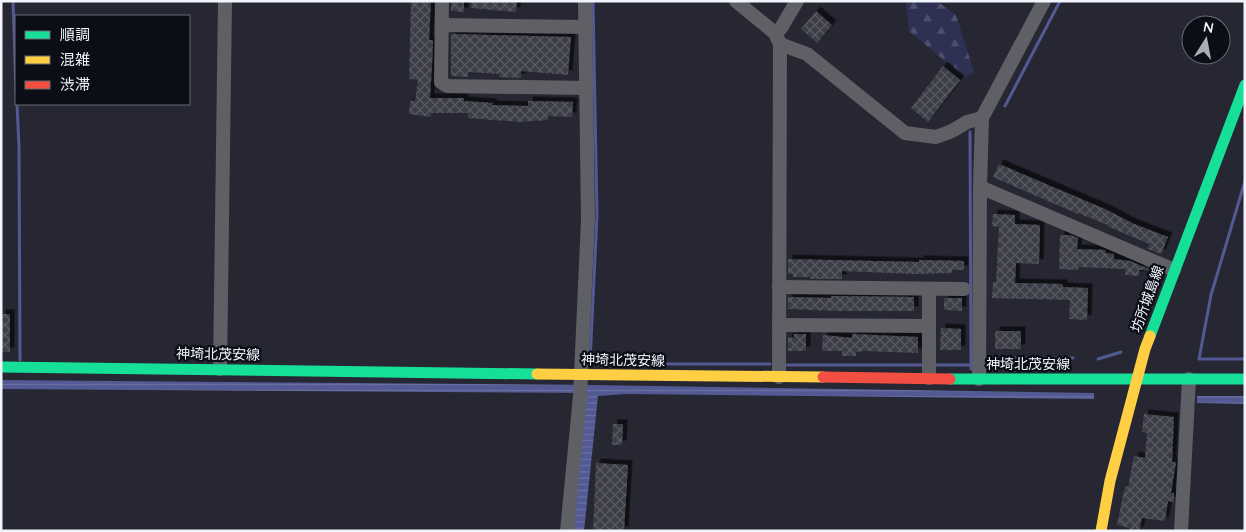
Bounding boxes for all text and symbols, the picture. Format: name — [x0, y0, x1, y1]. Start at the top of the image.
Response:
legend — [15, 15, 190, 105]
north arrow — [1181, 15, 1231, 65]
text: N — [1202, 17, 1215, 37]
text: 順調 — [60, 25, 90, 44]
text: 混雑 — [60, 50, 90, 69]
text: 渋滞 — [60, 75, 90, 94]
street label: 坊所城島線 — [1127, 263, 1167, 335]
street label: 神埼北茂安線 — [176, 344, 260, 364]
street label: 神埼北茂安線 — [581, 350, 665, 370]
street label: 神埼北茂安線 — [986, 355, 1070, 373]

